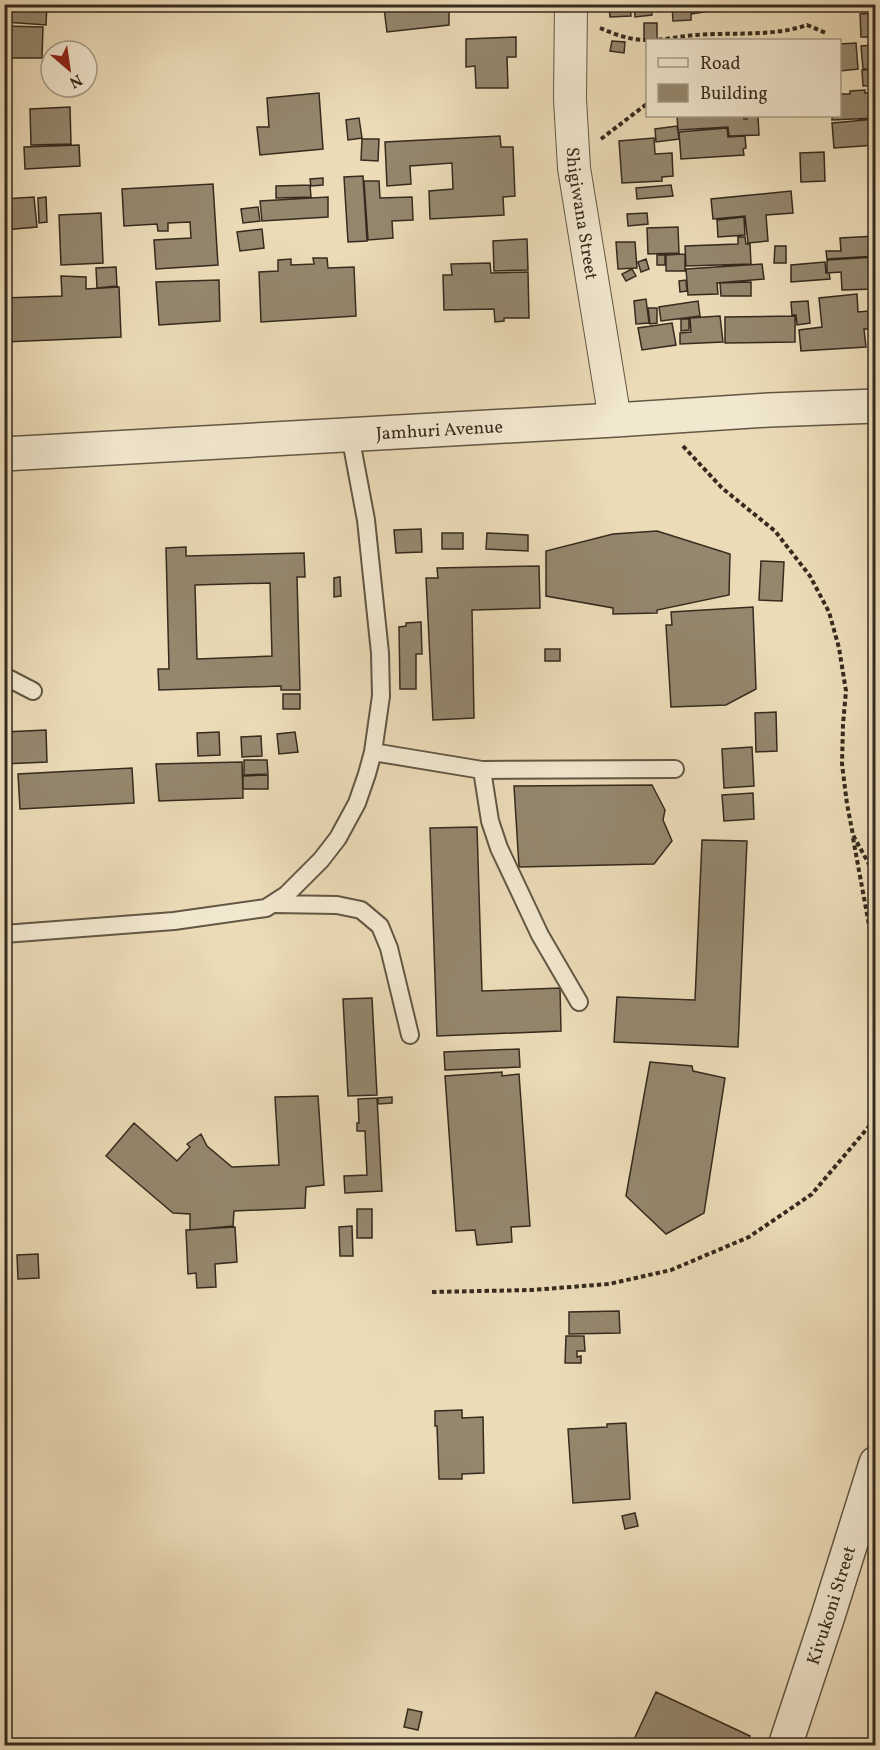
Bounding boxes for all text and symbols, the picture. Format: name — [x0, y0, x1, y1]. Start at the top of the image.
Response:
north arrow — [39, 39, 99, 99]
legend — [646, 39, 841, 117]
text: Road — [700, 52, 741, 77]
text: N — [65, 68, 86, 93]
text: Building — [700, 82, 768, 107]
street label: Shigiwana Street — [559, 146, 603, 282]
street label: Jamhuri Avenue — [375, 415, 504, 447]
street label: Kivukoni Street — [802, 1543, 863, 1668]

